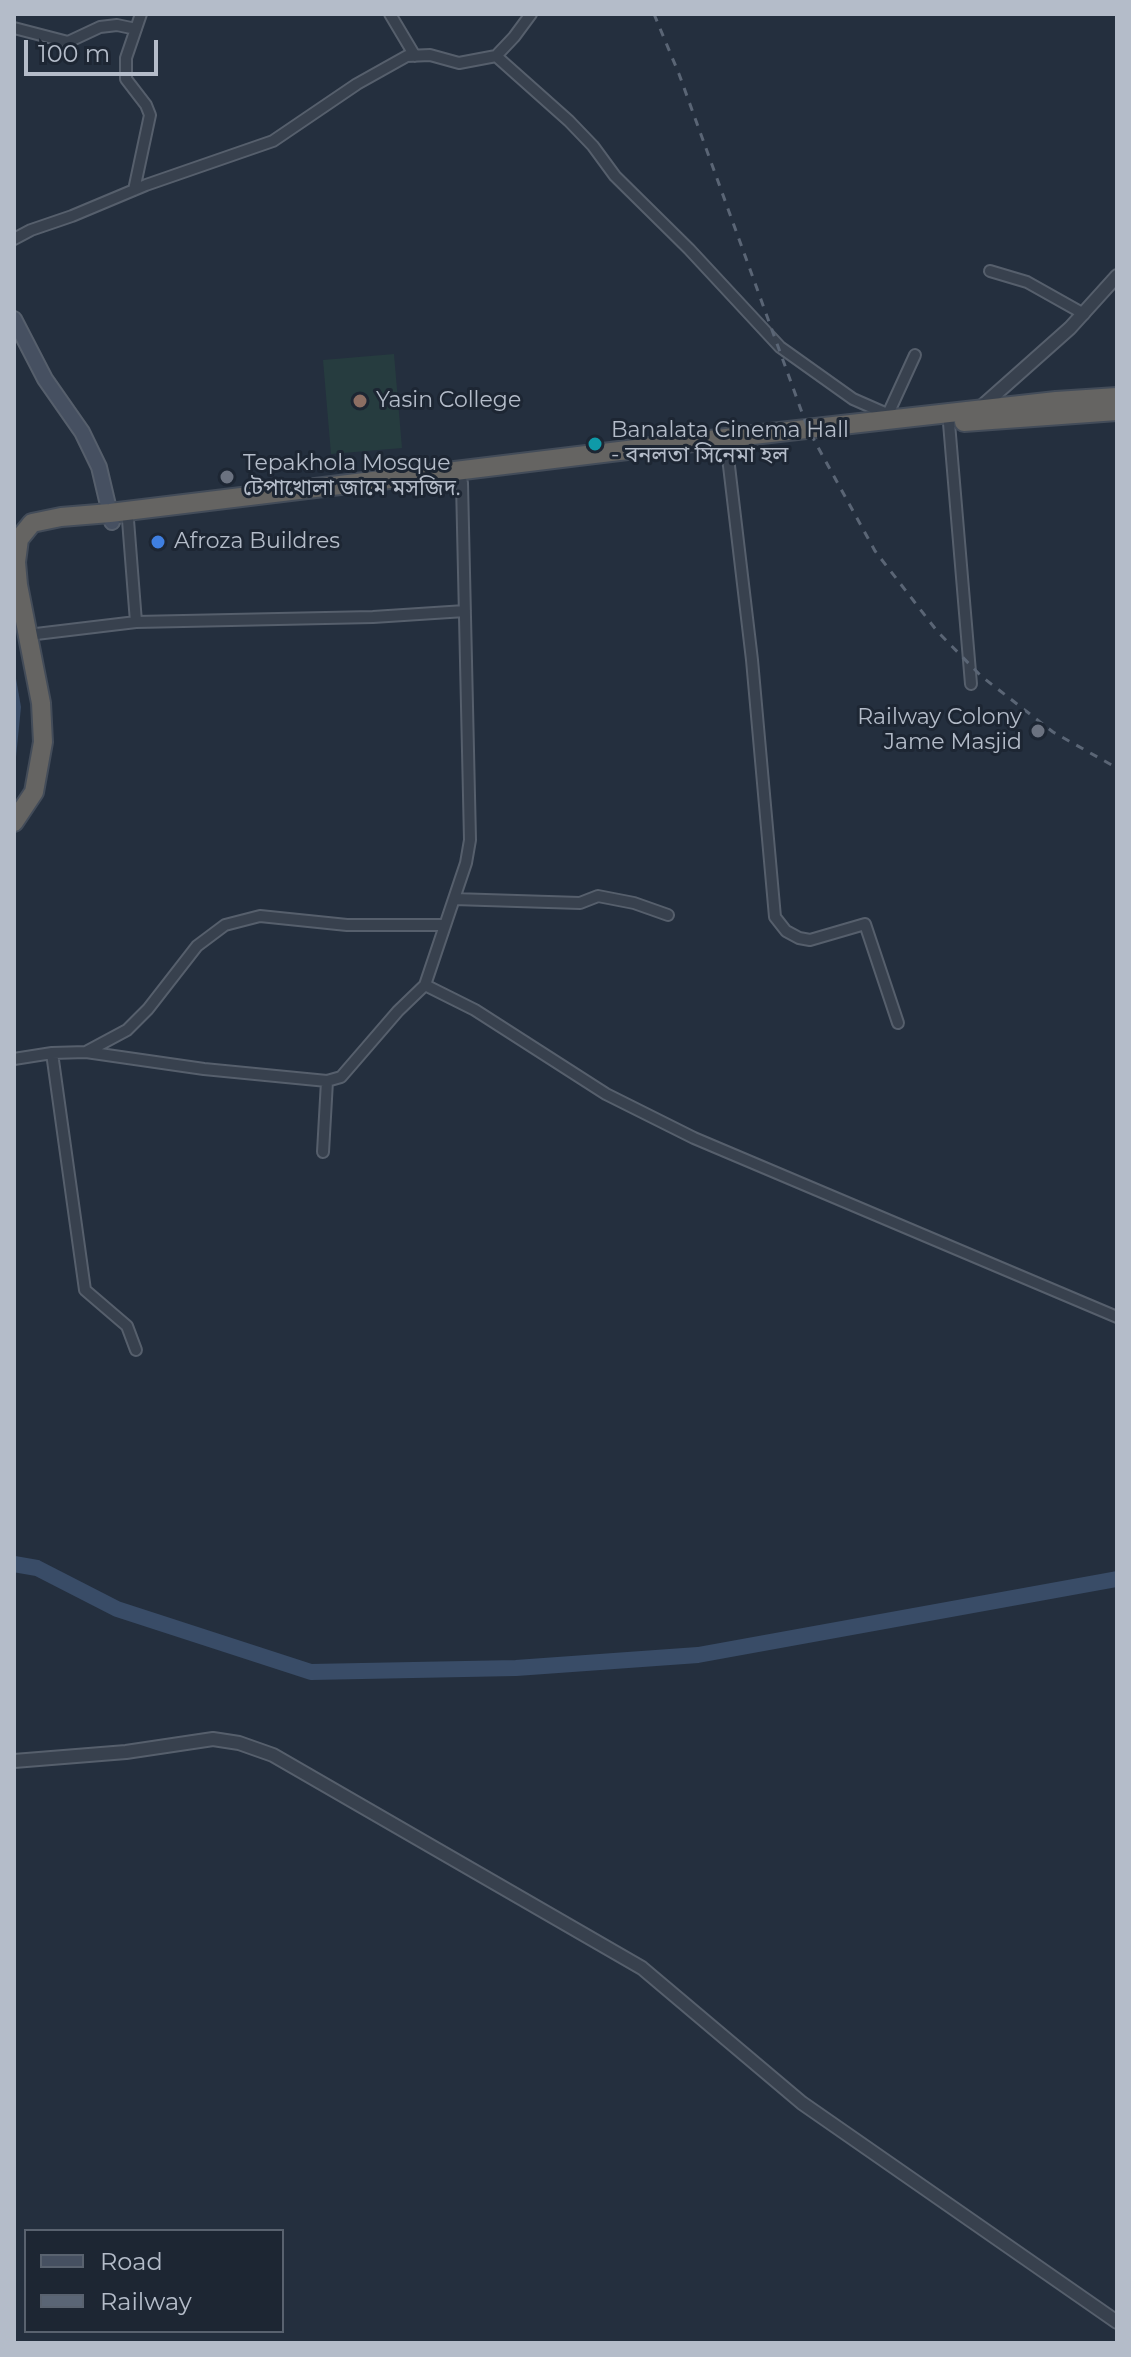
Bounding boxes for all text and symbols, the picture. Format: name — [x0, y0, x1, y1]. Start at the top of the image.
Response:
scale bar — [28, 24, 162, 74]
text: 100 m — [38, 39, 110, 68]
place label: Yasin College — [376, 388, 521, 414]
marker: Yasin College — [351, 392, 369, 410]
place label: Banalata Cinema Hall - বনলতা সিনেমা হল — [611, 418, 849, 470]
marker: Banalata Cinema Hall - বনলতা সিনেমা হল — [586, 435, 604, 453]
place label: Tepakhola Mosque টেপাখোলা জামে মসজিদ. — [243, 451, 461, 502]
marker: Tepakhola Mosque টেপাখোলা জামে মসজিদ. — [218, 468, 236, 486]
place label: Afroza Buildres — [174, 529, 340, 555]
marker: Afroza Buildres — [149, 533, 167, 551]
place label: Railway Colony Jame Masjid — [857, 705, 1022, 756]
marker: Railway Colony Jame Masjid — [1029, 722, 1047, 740]
legend — [24, 2229, 284, 2333]
text: Road — [100, 2247, 163, 2276]
text: Railway — [100, 2287, 192, 2316]

